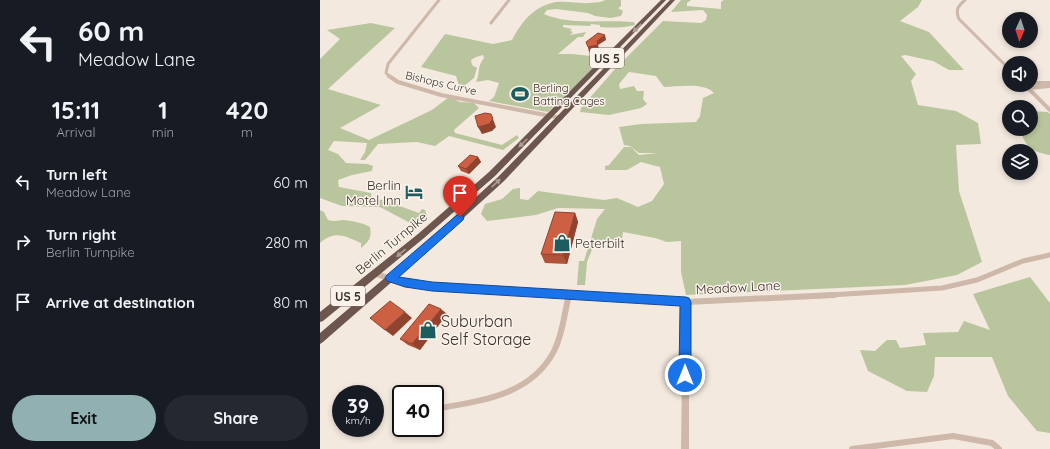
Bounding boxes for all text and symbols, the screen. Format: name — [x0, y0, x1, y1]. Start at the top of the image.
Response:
north arrow — [1002, 12, 1038, 48]
map controls — [1002, 12, 1038, 180]
text: 60 m — [78, 13, 144, 48]
icon: left — [12, 16, 64, 68]
one-way arrow — [632, 23, 642, 33]
text: Meadow Lane — [78, 48, 195, 71]
road number: US 5 — [590, 48, 624, 68]
button: sound — [1002, 56, 1038, 92]
street label: Bishops Curve — [404, 68, 478, 98]
place label: Berling Batting Cages — [533, 81, 605, 108]
sports icon: Berling Batting Cages — [510, 84, 530, 104]
text: 15:11 — [52, 95, 100, 125]
text: 1 — [158, 95, 168, 125]
text: 420 — [226, 95, 268, 125]
button: search — [1002, 100, 1038, 136]
text: Arrival — [56, 124, 95, 140]
text: min — [152, 124, 174, 140]
text: m — [241, 124, 253, 140]
one-way arrow — [518, 138, 528, 148]
button: layers — [1002, 144, 1038, 180]
text: Turn left — [46, 165, 108, 184]
icon: left — [12, 171, 34, 193]
text: 60 m — [273, 173, 308, 192]
pin — [443, 176, 477, 217]
place label: Berlin Motel Inn — [346, 177, 401, 208]
one-way arrow — [491, 178, 501, 188]
hotel icon: Berlin Motel Inn — [404, 182, 424, 202]
icon: arrive — [449, 182, 471, 204]
text: Meadow Lane — [46, 184, 131, 200]
street label: Berlin Turnpike — [352, 208, 430, 278]
text: Turn right — [46, 225, 117, 244]
icon: right — [12, 231, 34, 253]
text: 280 m — [265, 233, 308, 252]
shop icon: Peterbilt — [552, 233, 572, 253]
place label: Peterbilt — [575, 235, 625, 251]
text: Berlin Turnpike — [46, 244, 135, 260]
one-way arrow — [395, 248, 406, 257]
street label: Meadow Lane — [695, 277, 781, 297]
road number: US 5 — [331, 286, 365, 306]
icon: arrive — [12, 291, 34, 313]
text: Arrive at destination — [46, 293, 195, 312]
text: 80 m — [273, 293, 308, 312]
place label: Suburban Self Storage — [441, 311, 531, 349]
shop icon: Suburban Self Storage — [418, 320, 438, 340]
position arrow — [664, 354, 706, 396]
speed limit sign: 40 — [392, 385, 444, 437]
text: 39 — [347, 393, 369, 418]
button: Exit — [12, 395, 156, 441]
button: Share — [164, 395, 308, 441]
text: km/h — [345, 414, 371, 427]

